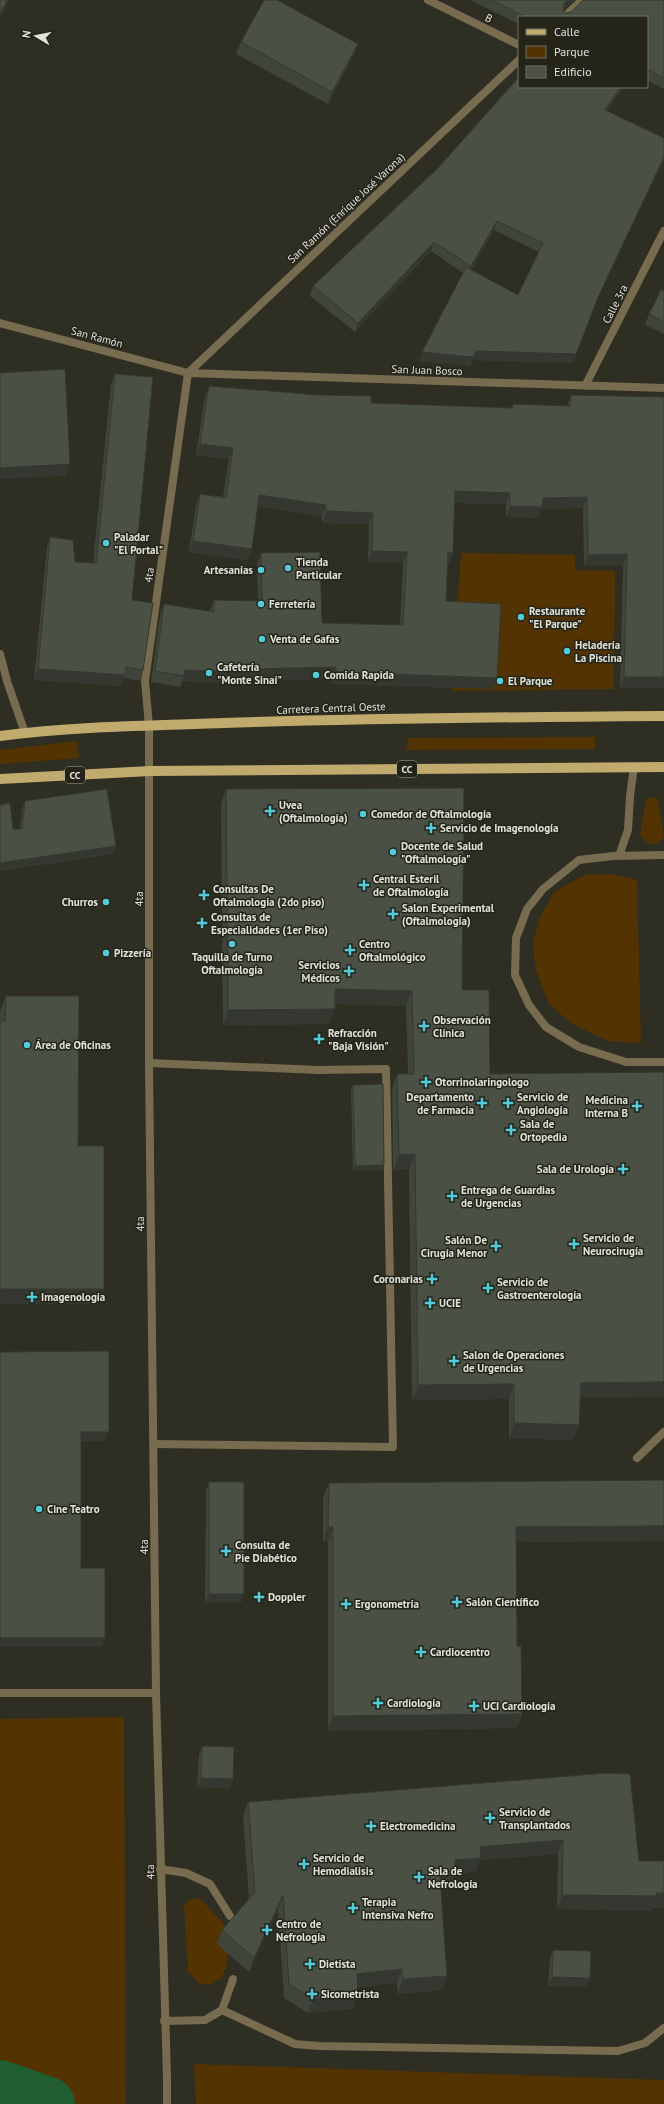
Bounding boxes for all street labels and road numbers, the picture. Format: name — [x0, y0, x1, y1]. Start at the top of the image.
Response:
street label: B — [483, 10, 495, 26]
street label: San Ramón (Enrique José Varona) — [284, 150, 408, 266]
street label: Calle 3ra — [599, 282, 631, 326]
street label: San Ramón — [70, 323, 124, 351]
street label: San Juan Bosco — [391, 362, 463, 378]
street label: 4ta — [141, 567, 157, 583]
street label: Carretera Central Oeste — [276, 699, 386, 717]
road number: CC — [397, 761, 417, 777]
road number: CC — [65, 767, 85, 783]
street label: 4ta — [132, 891, 146, 907]
street label: 4ta — [133, 1216, 147, 1232]
street label: 4ta — [137, 1539, 151, 1555]
street label: 4ta — [143, 1864, 157, 1880]

